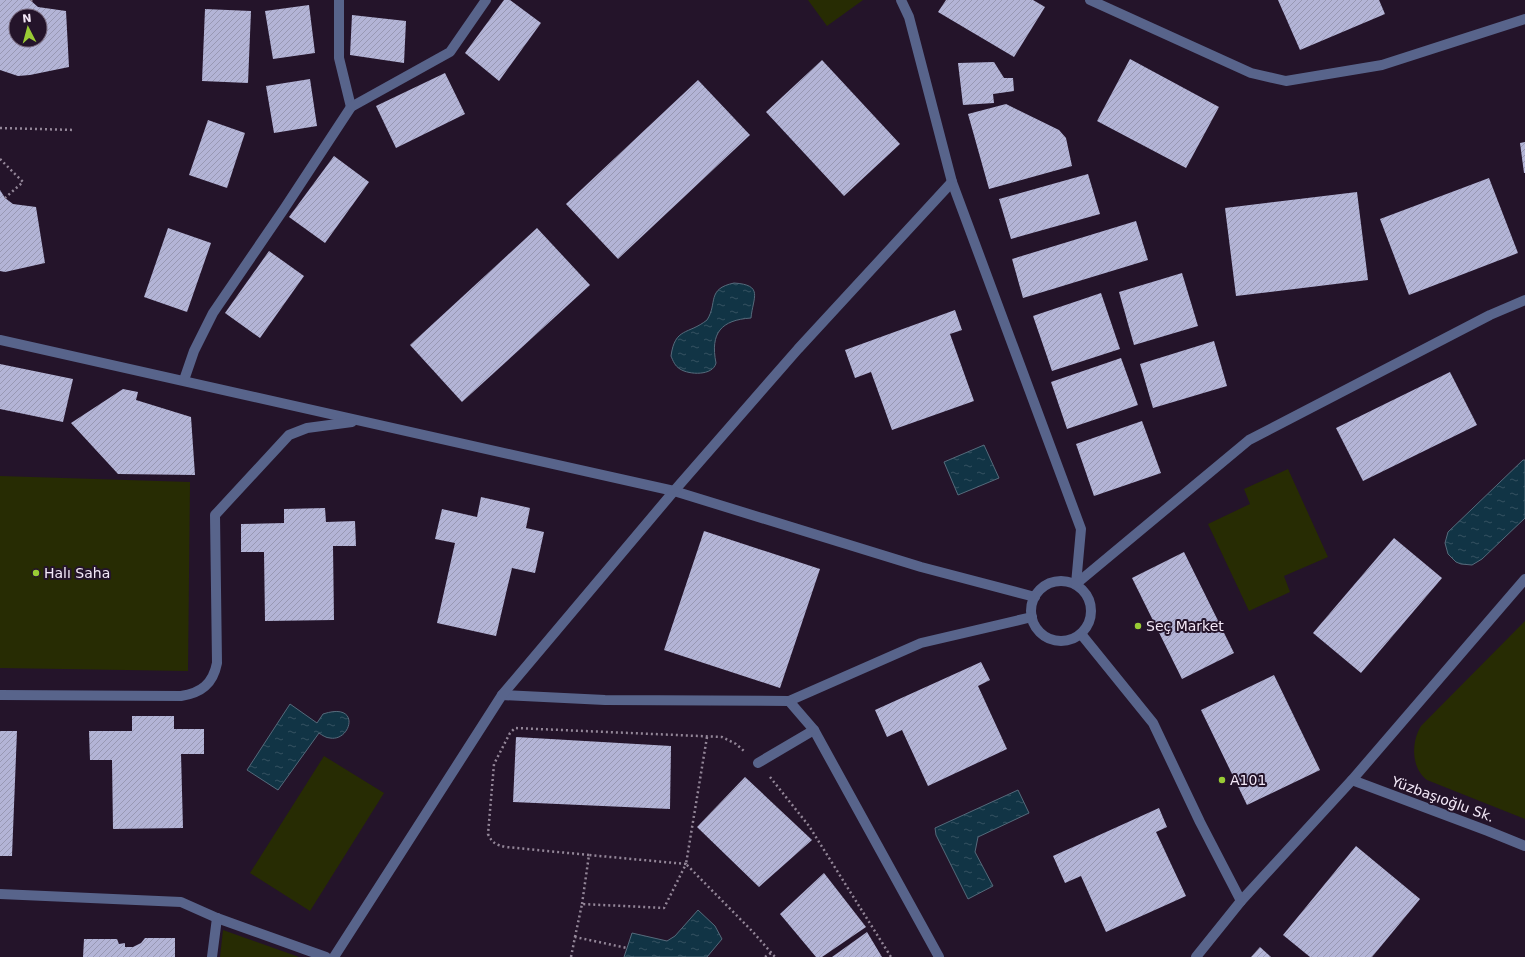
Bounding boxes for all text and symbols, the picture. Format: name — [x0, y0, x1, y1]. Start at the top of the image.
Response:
north arrow — [8, 8, 48, 48]
text: N — [22, 12, 32, 25]
place label: Halı Saha — [44, 565, 110, 581]
marker: Halı Saha — [31, 568, 41, 578]
place label: Seç Market — [1146, 618, 1224, 634]
marker: Seç Market — [1133, 621, 1143, 631]
place label: A101 — [1230, 772, 1266, 788]
street label: Yüzbaşıoğlu Sk. — [1389, 773, 1496, 825]
marker: A101 — [1217, 775, 1227, 785]

